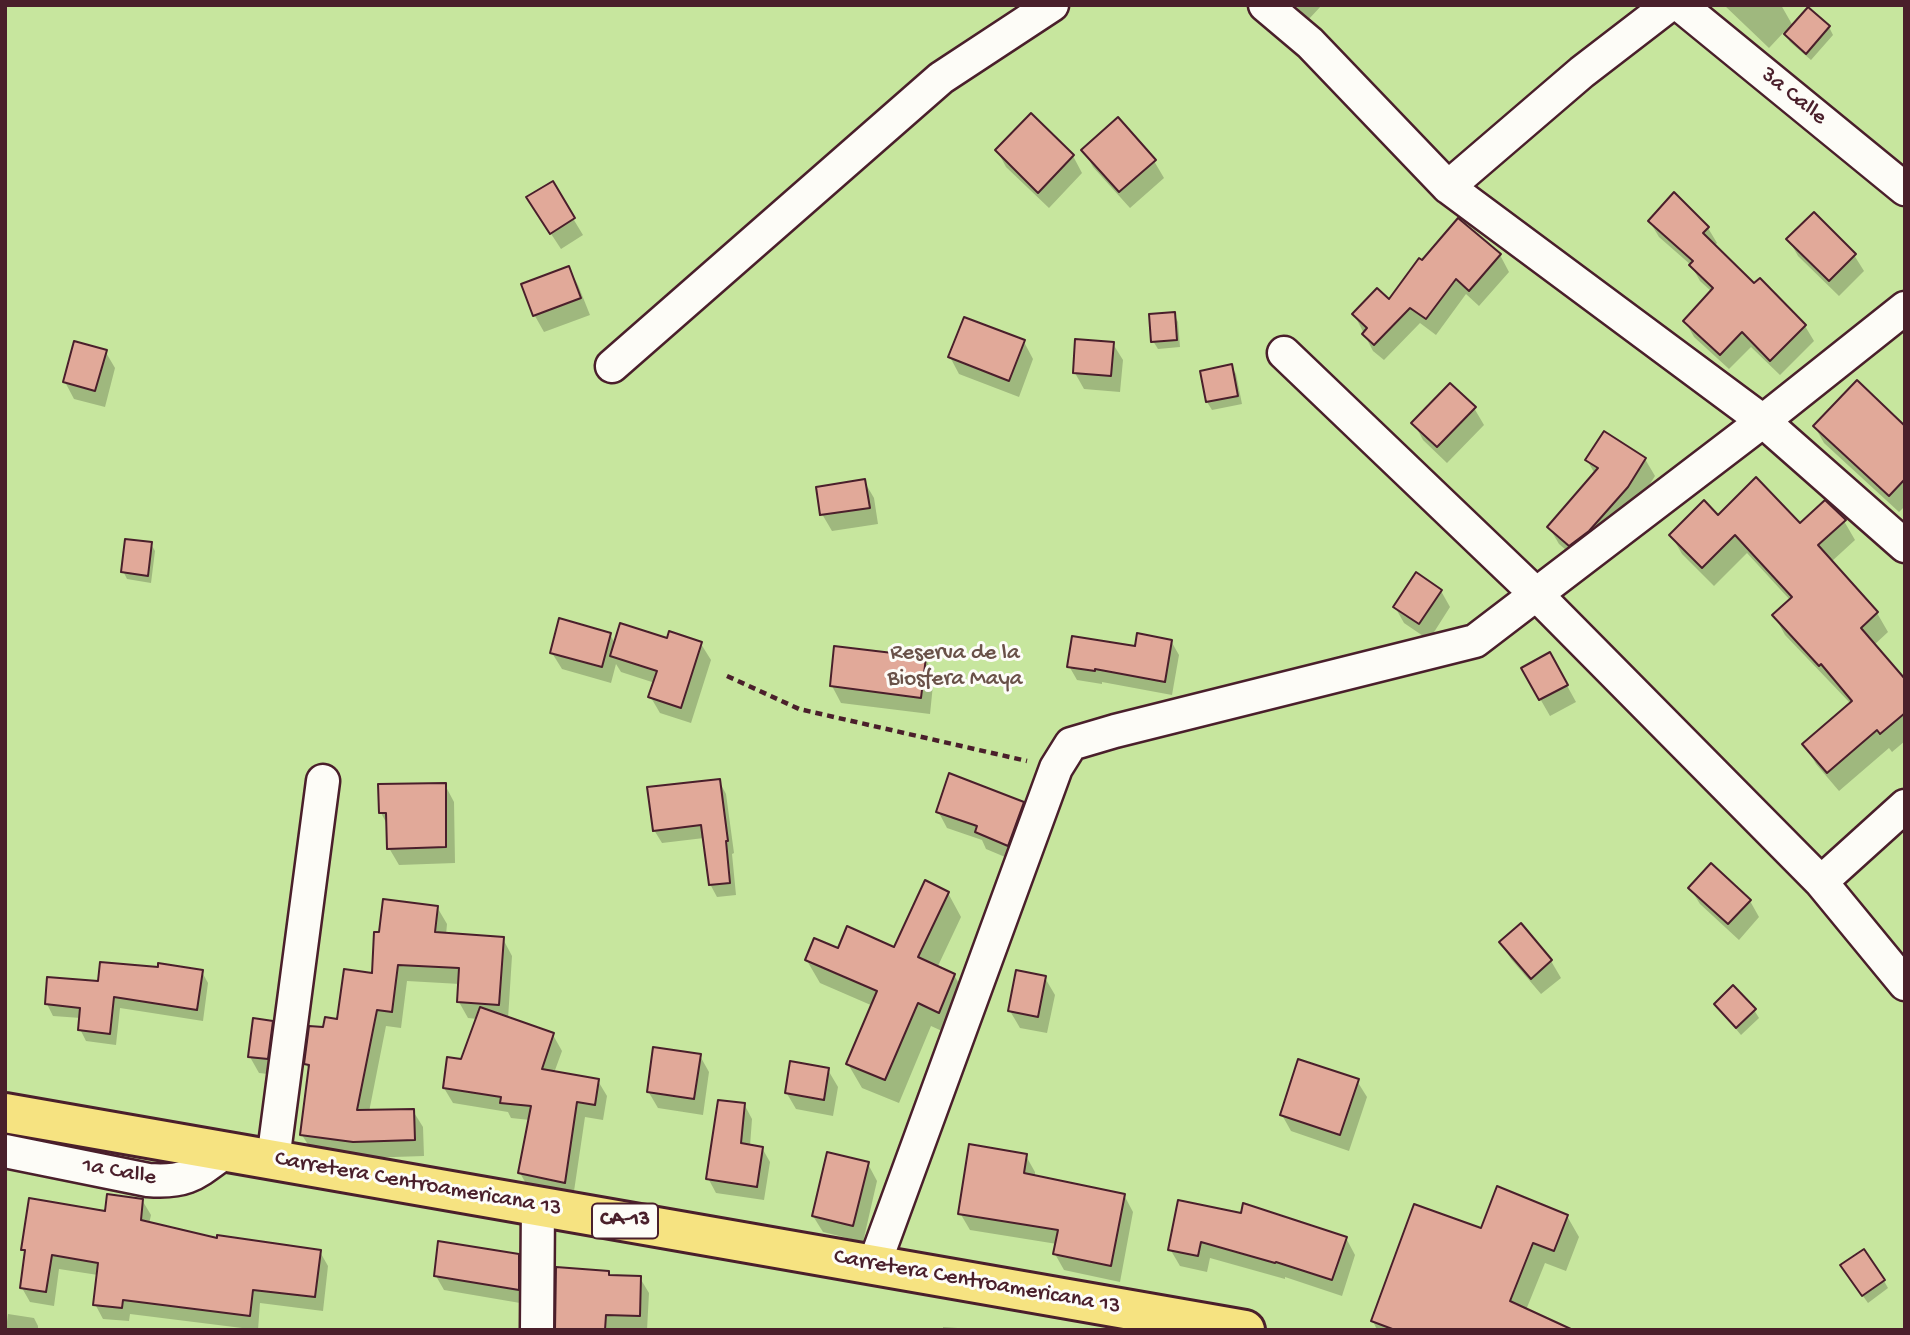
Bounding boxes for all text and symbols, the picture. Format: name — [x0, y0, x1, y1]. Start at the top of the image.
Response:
street label: 3a Calle — [1754, 62, 1832, 132]
park label: Reserva de la Biosfera Maya — [887, 640, 1023, 694]
street label: Carretera Centroamericana 13 — [272, 1146, 564, 1224]
street label: 1a Calle — [80, 1153, 158, 1193]
road number: CA-13 — [592, 1204, 658, 1238]
street label: Carretera Centroamericana 13 — [831, 1244, 1123, 1322]

